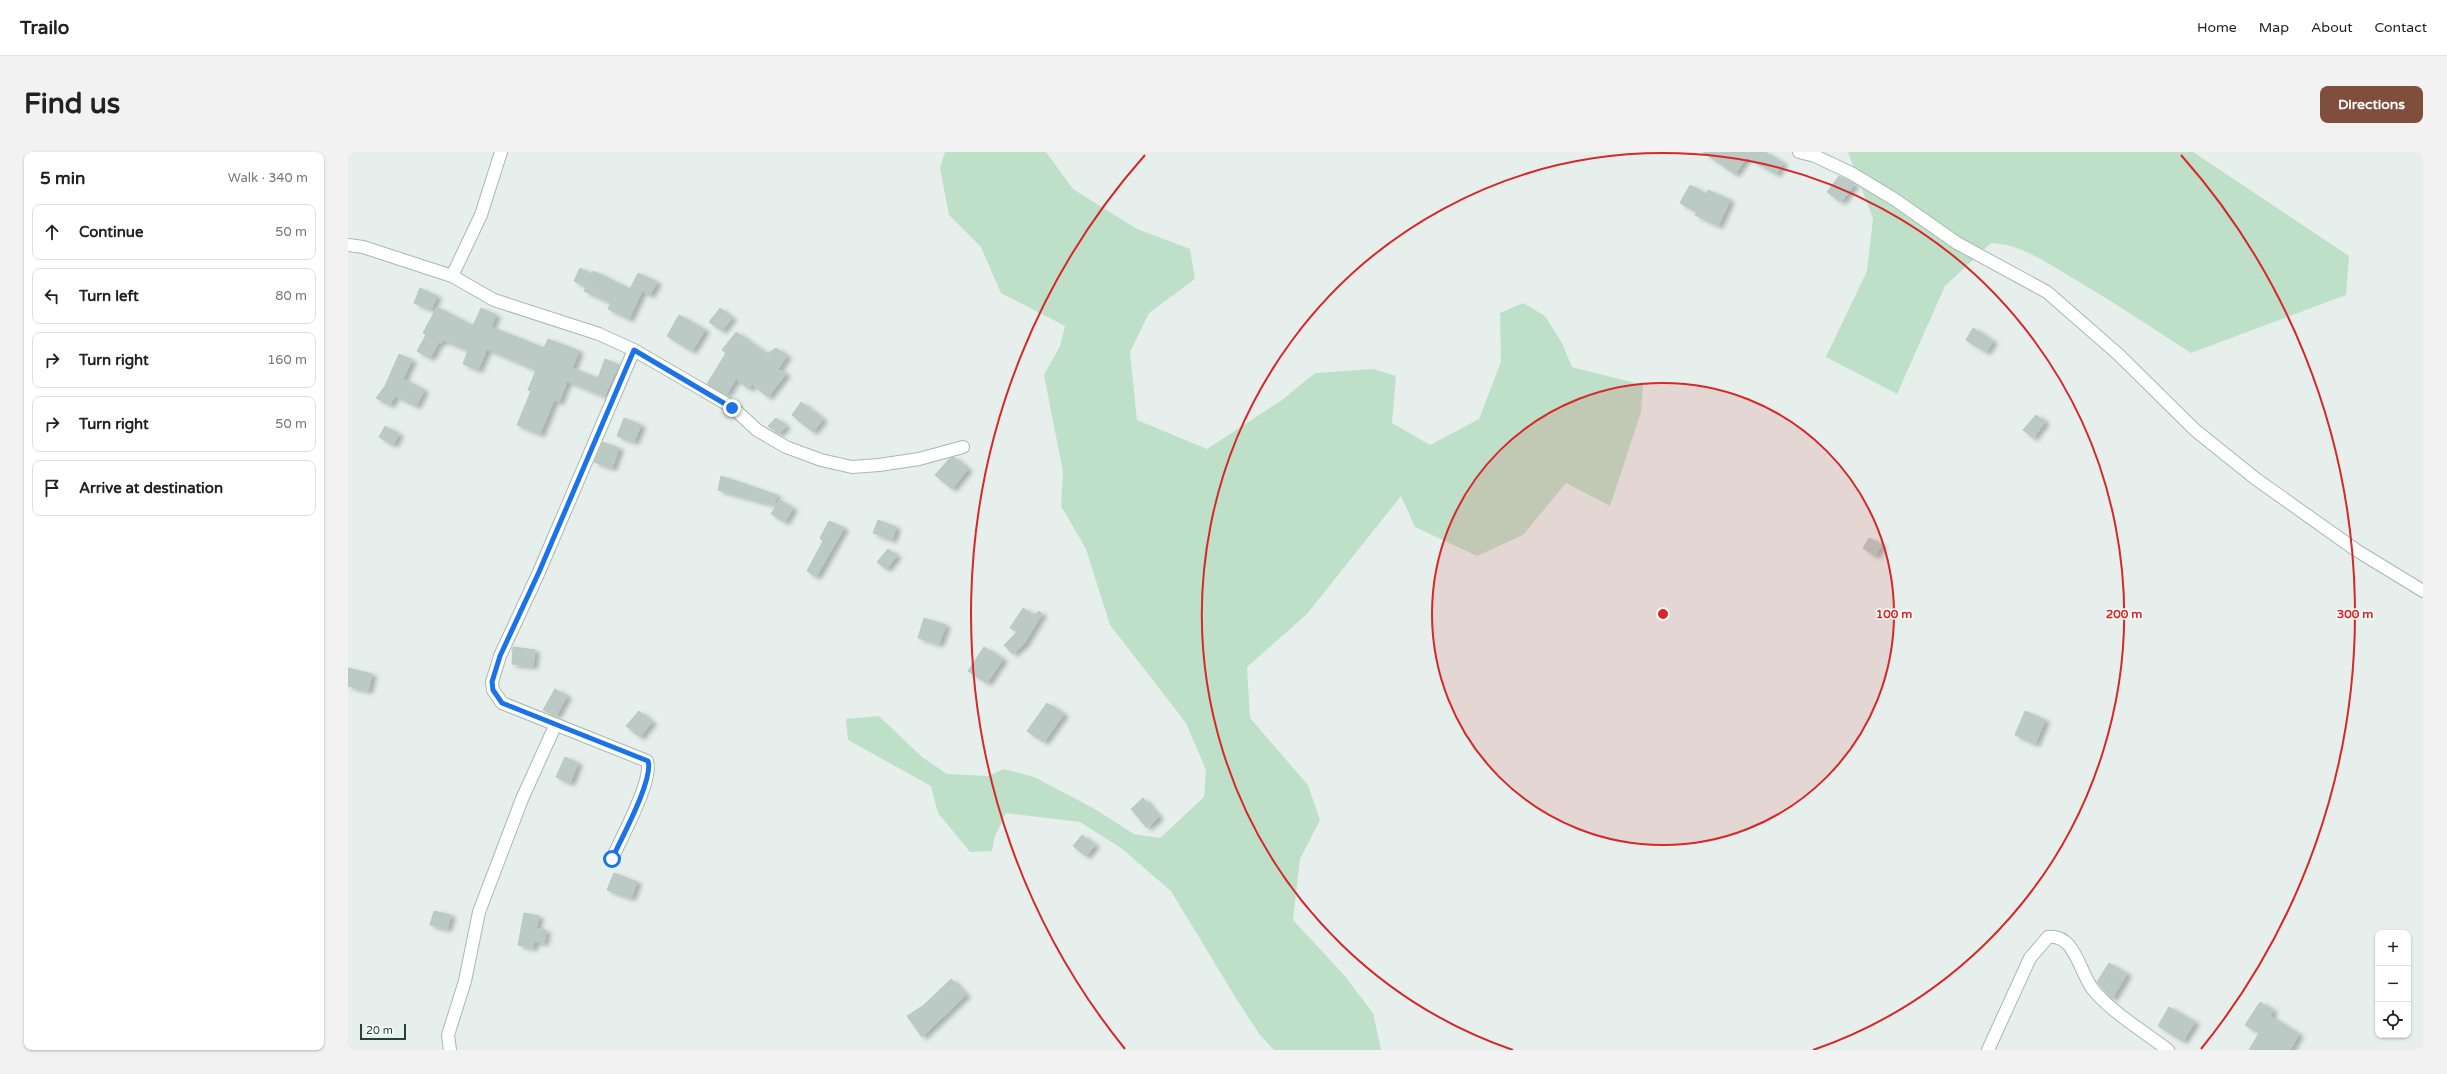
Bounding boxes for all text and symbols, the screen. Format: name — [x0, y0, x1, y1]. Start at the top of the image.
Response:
text: Trailo — [20, 17, 69, 39]
text: Home — [2197, 19, 2237, 36]
text: Map — [2259, 19, 2289, 36]
text: About — [2311, 19, 2353, 36]
text: Contact — [2375, 19, 2427, 36]
button: Directions — [2320, 86, 2423, 123]
text: Find us — [24, 87, 120, 121]
text: 5 min — [40, 168, 85, 189]
text: Walk · 340 m — [228, 170, 308, 186]
icon: ahead — [41, 221, 63, 243]
text: Continue — [79, 223, 143, 241]
text: 50 m — [275, 224, 307, 240]
icon: left — [41, 285, 63, 307]
text: Turn left — [79, 287, 139, 305]
text: 80 m — [275, 288, 307, 304]
icon: right — [41, 349, 63, 371]
text: Turn right — [79, 351, 149, 369]
text: 160 m — [267, 352, 307, 368]
route end — [723, 399, 741, 417]
icon: right — [41, 413, 63, 435]
text: Turn right — [79, 415, 149, 433]
text: 50 m — [275, 416, 307, 432]
icon: arrive — [41, 477, 63, 499]
text: Arrive at destination — [79, 479, 223, 497]
centre of rings — [1656, 607, 1670, 621]
text: 100 m — [1876, 607, 1912, 621]
text: 200 m — [2106, 607, 2142, 621]
text: 300 m — [2337, 607, 2373, 621]
route start — [603, 850, 621, 868]
map controls — [2375, 930, 2411, 1038]
button: + — [2375, 930, 2411, 966]
button: − — [2375, 966, 2411, 1002]
button: locate — [2375, 1002, 2411, 1038]
scale bar — [360, 1022, 406, 1041]
text: 20 m — [366, 1024, 393, 1037]

